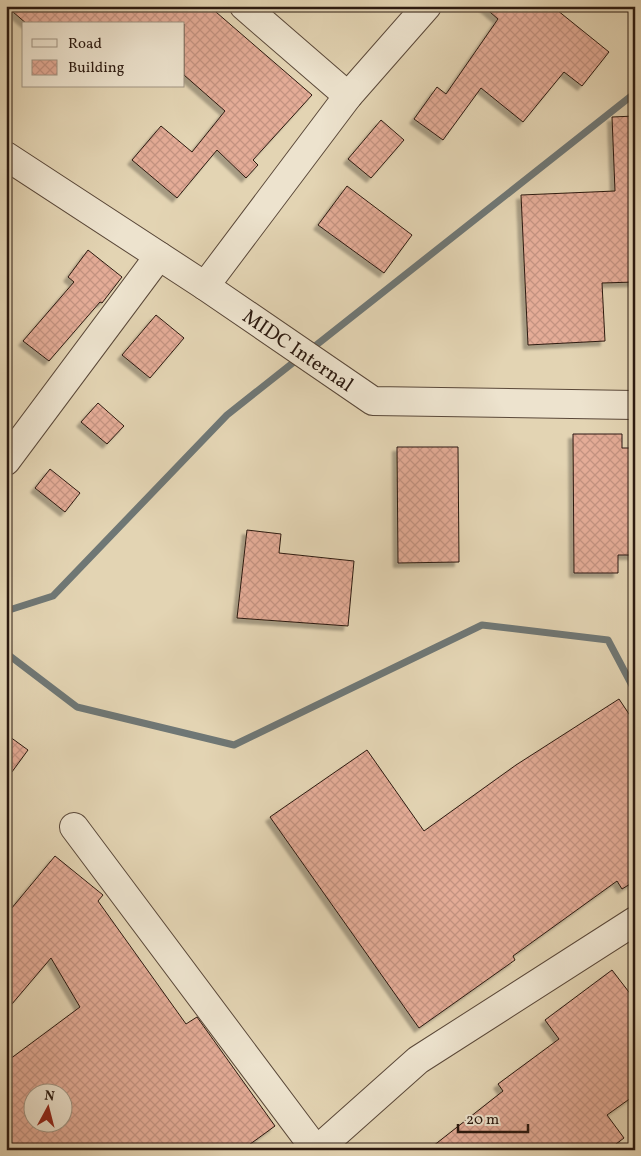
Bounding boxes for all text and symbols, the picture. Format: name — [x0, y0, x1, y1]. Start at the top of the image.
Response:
legend — [22, 22, 185, 88]
text: Road — [68, 34, 102, 55]
text: Building — [68, 58, 125, 79]
street label: MIDC Internal — [236, 304, 359, 400]
north arrow — [22, 1084, 72, 1134]
text: N — [43, 1087, 56, 1107]
scale bar — [458, 1101, 528, 1133]
text: 20 m — [466, 1110, 499, 1131]

